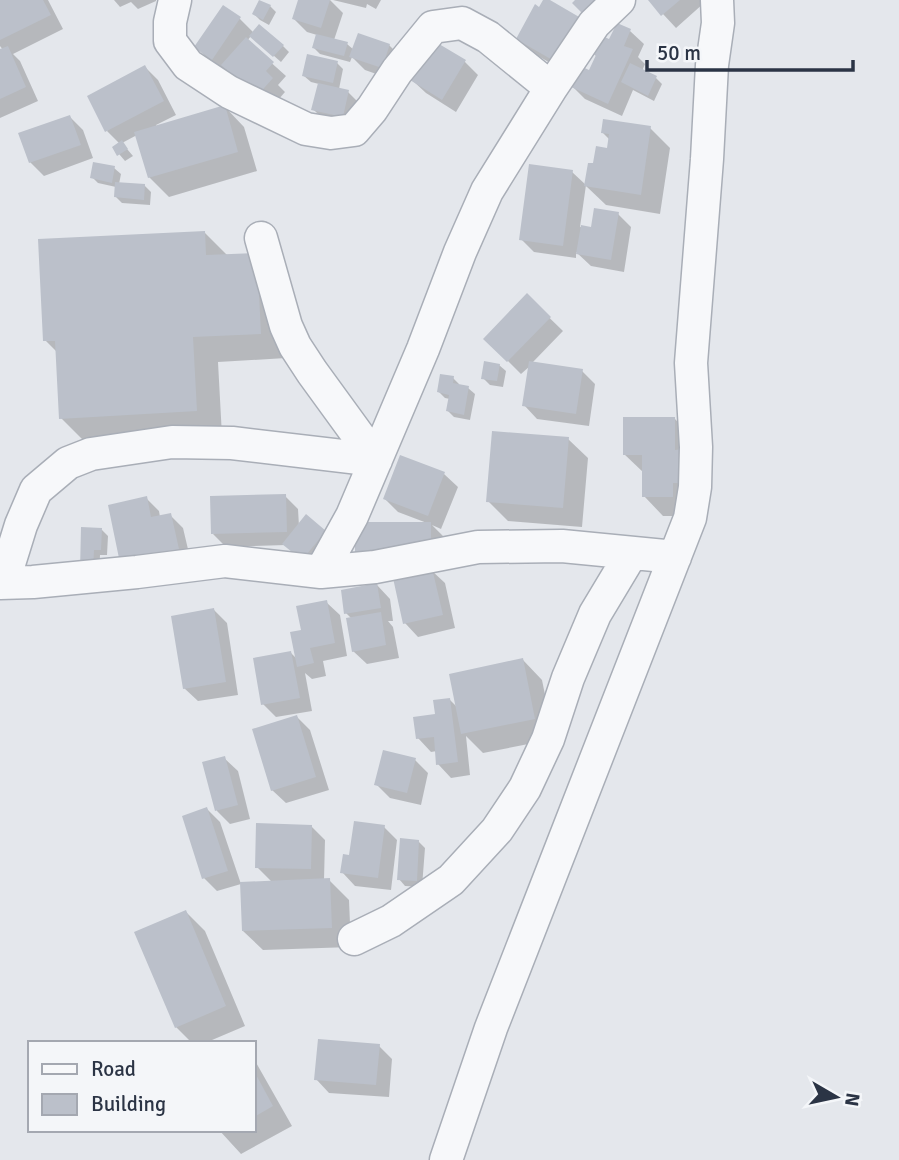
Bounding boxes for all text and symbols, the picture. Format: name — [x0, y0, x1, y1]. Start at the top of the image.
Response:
scale bar — [647, 28, 853, 72]
text: 50 m — [657, 40, 701, 66]
legend — [28, 1041, 256, 1132]
text: Road — [91, 1056, 136, 1082]
north arrow — [801, 1062, 871, 1132]
text: Building — [91, 1091, 166, 1117]
text: N — [839, 1091, 865, 1108]

